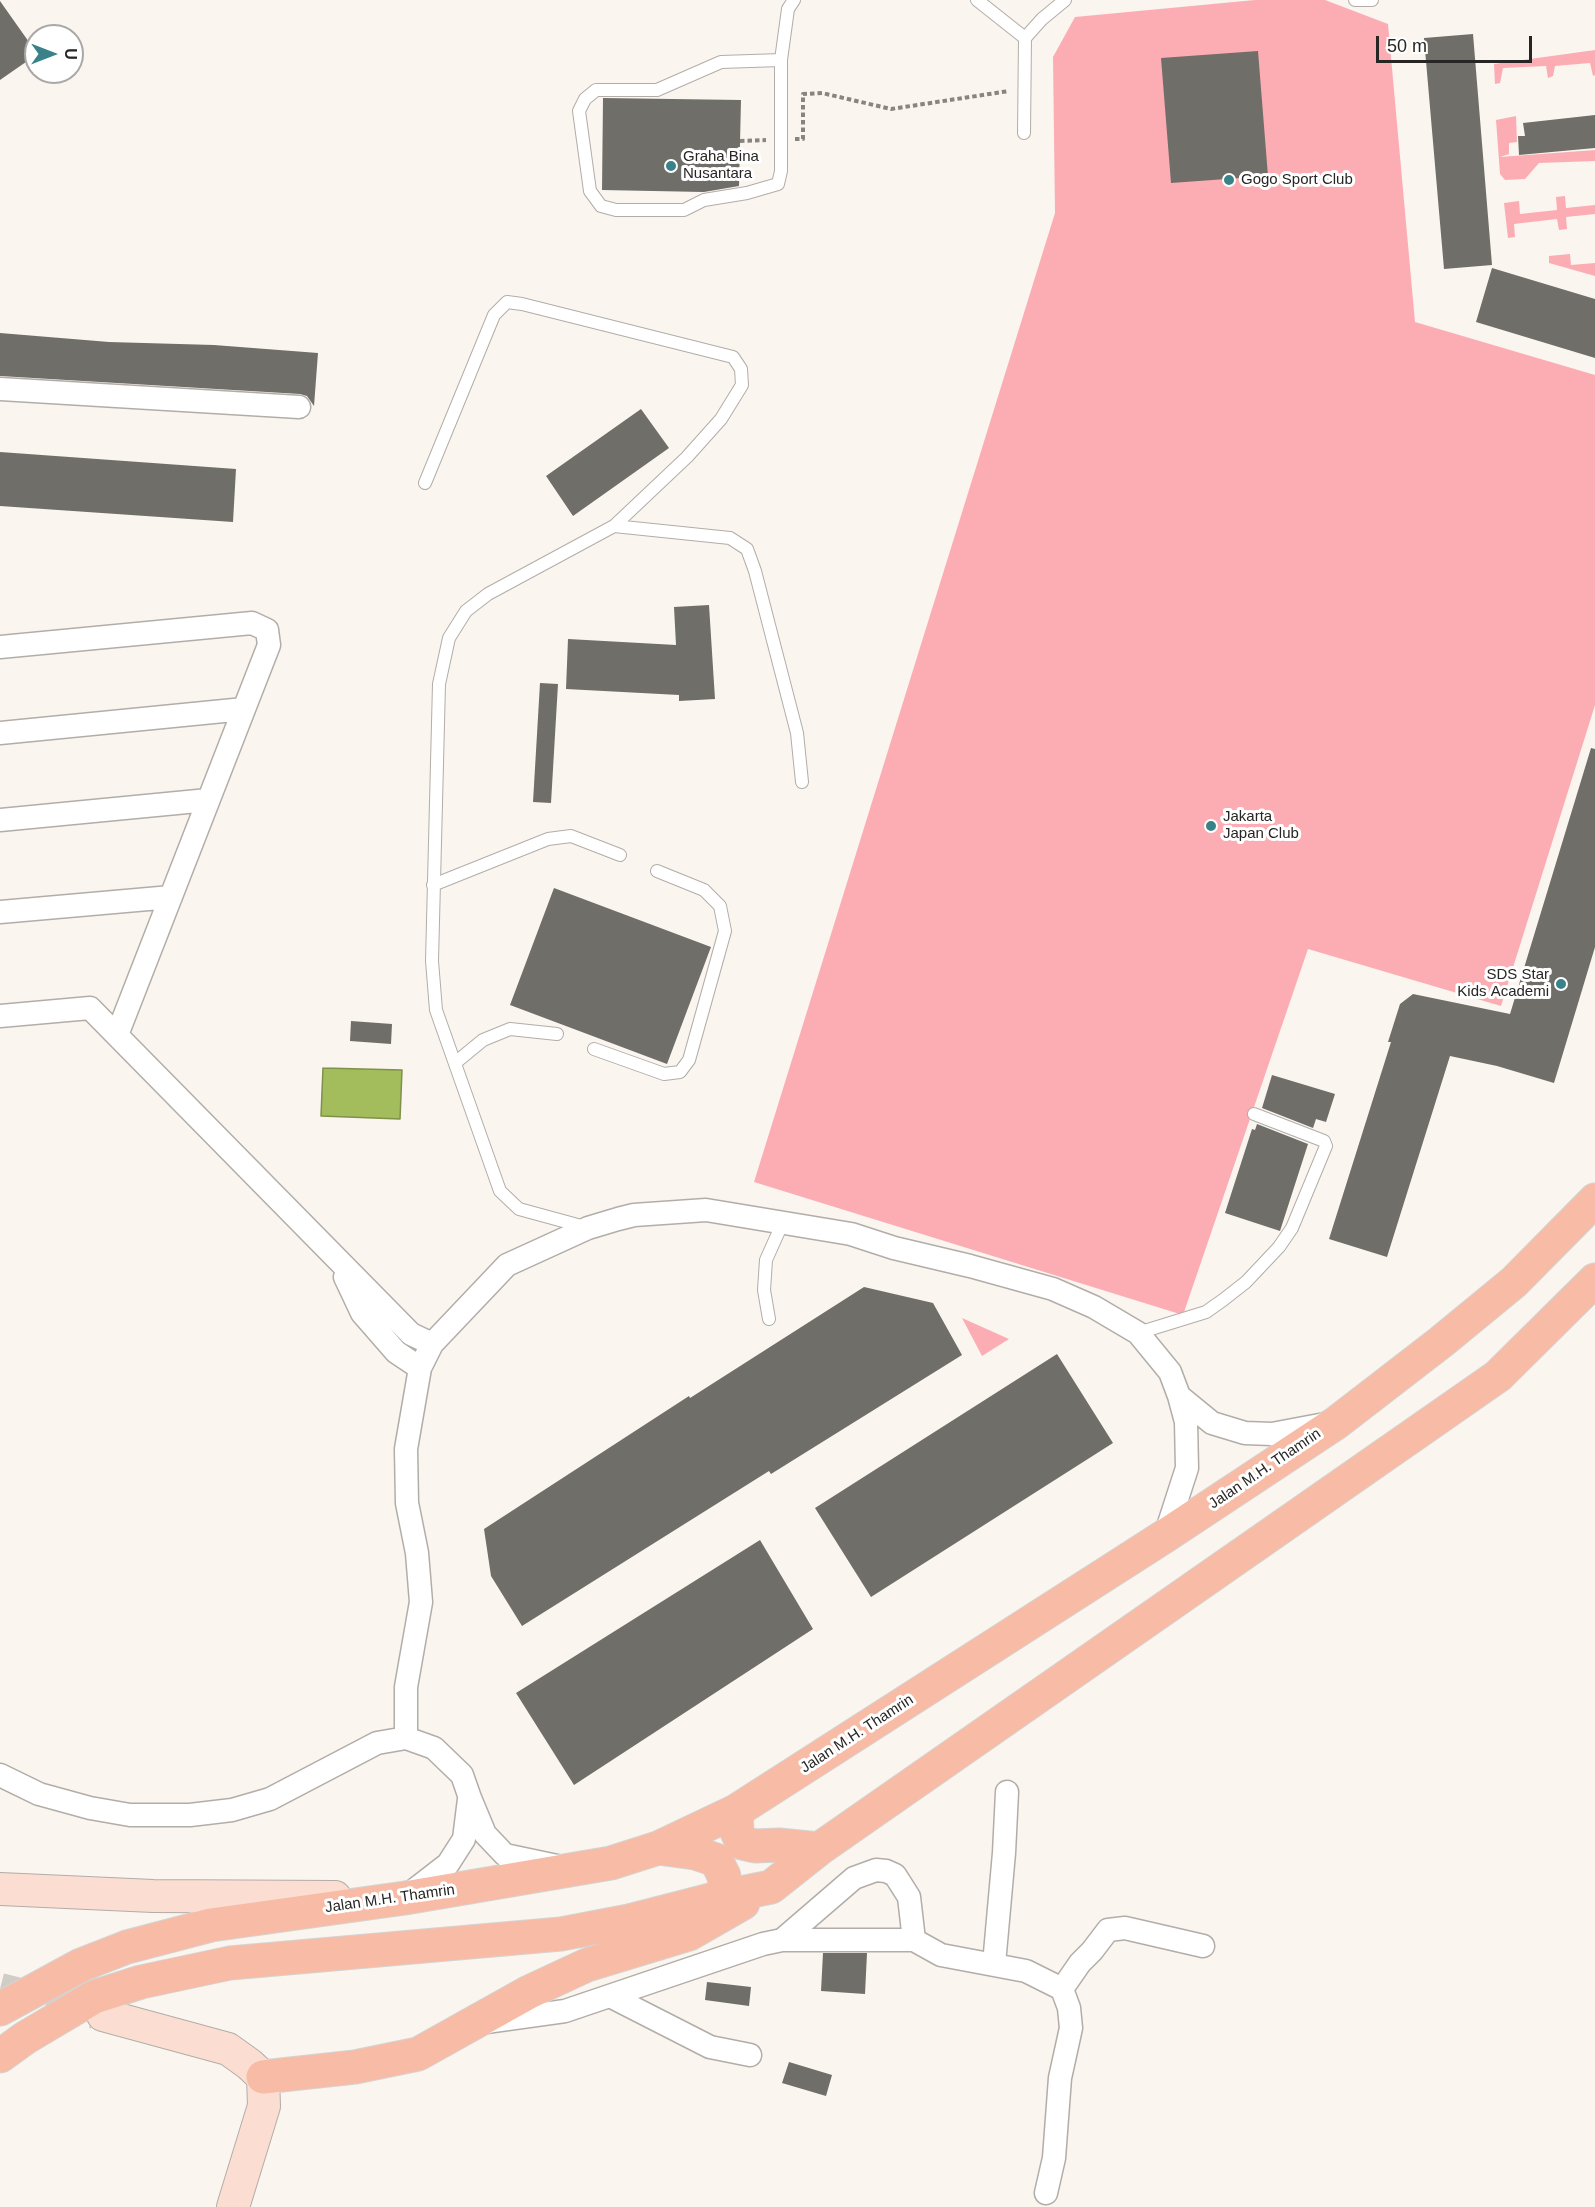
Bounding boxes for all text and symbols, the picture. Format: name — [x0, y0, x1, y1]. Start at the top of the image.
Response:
north arrow — [24, 24, 84, 84]
scale bar — [1379, 24, 1535, 62]
text: 50 m — [1387, 36, 1427, 56]
text: U — [62, 48, 79, 60]
place label: Graha Bina Nusantara — [683, 148, 759, 183]
marker: Graha Bina Nusantara — [664, 159, 678, 173]
place label: Gogo Sport Club — [1241, 171, 1353, 189]
marker: Gogo Sport Club — [1222, 173, 1236, 187]
place label: Jakarta Japan Club — [1223, 808, 1299, 843]
marker: Jakarta Japan Club — [1204, 819, 1218, 833]
place label: SDS Star Kids Academi — [1457, 966, 1549, 1001]
marker: SDS Star Kids Academi — [1554, 977, 1568, 991]
street label: Jalan M.H. Thamrin — [1206, 1425, 1324, 1513]
street label: Jalan M.H. Thamrin — [797, 1691, 917, 1777]
street label: Jalan M.H. Thamrin — [324, 1881, 456, 1917]

